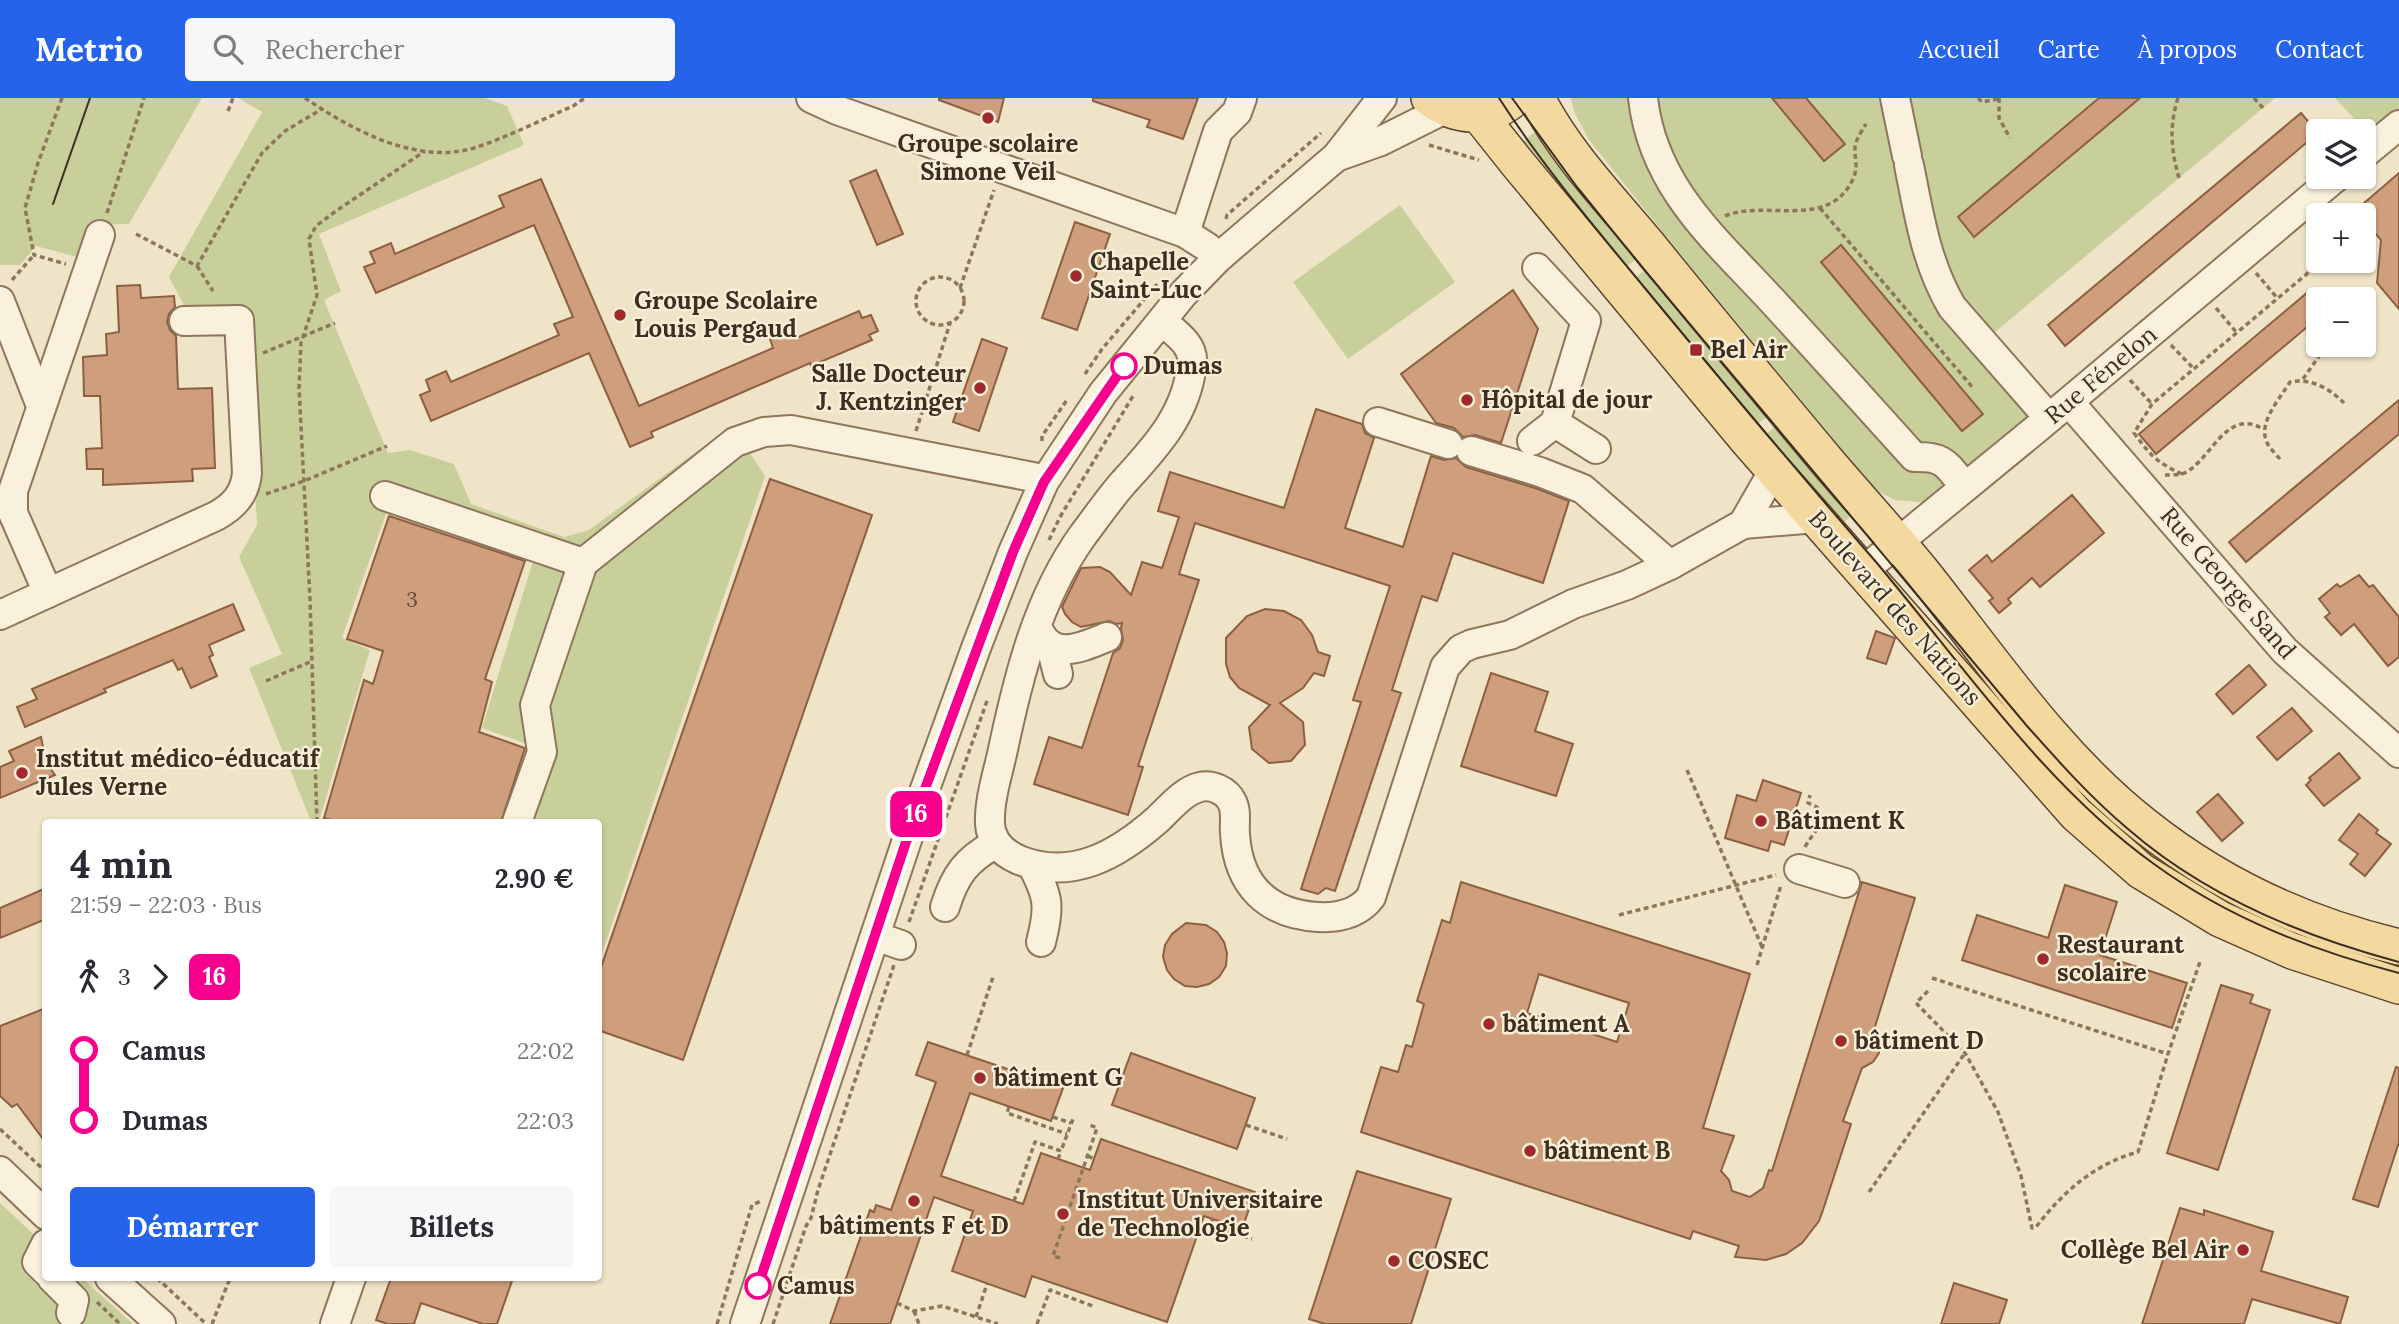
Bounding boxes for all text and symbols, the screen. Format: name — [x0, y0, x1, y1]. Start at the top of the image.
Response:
search box — [185, 18, 675, 81]
text: Metrio — [35, 28, 143, 70]
icon: search — [209, 30, 247, 68]
text: Rechercher — [265, 33, 404, 66]
text: Accueil — [1919, 34, 2000, 65]
text: Carte — [2038, 34, 2100, 65]
text: À propos — [2138, 34, 2237, 65]
text: Contact — [2275, 34, 2364, 65]
marker: Groupe scolaire Simone Veil — [980, 110, 996, 126]
map controls — [2306, 119, 2376, 357]
button: layers — [2306, 119, 2376, 189]
place label: Groupe scolaire Simone Veil — [897, 128, 1079, 187]
button: + — [2306, 203, 2376, 273]
place label: Chapelle Saint-Luc — [1090, 246, 1203, 305]
marker: Chapelle Saint-Luc — [1068, 268, 1084, 284]
place label: Groupe Scolaire Louis Pergaud — [634, 285, 818, 344]
button: − — [2306, 287, 2376, 357]
marker: Groupe Scolaire Louis Pergaud — [612, 307, 628, 323]
street label: Rue Fénelon — [2038, 319, 2163, 431]
place label: Bel Air — [1710, 334, 1788, 365]
marker: Bel Air — [1688, 342, 1704, 358]
place label: Dumas — [1143, 350, 1222, 381]
marker: Dumas — [1111, 353, 1137, 379]
place label: Salle Docteur J. Kentzinger — [811, 358, 966, 417]
marker: Salle Docteur J. Kentzinger — [972, 380, 988, 396]
place label: Hôpital de jour — [1481, 384, 1653, 415]
marker: Hôpital de jour — [1459, 392, 1475, 408]
street label: Rue George Sand — [2154, 500, 2303, 665]
street label: Boulevard des Nations — [1802, 504, 1989, 712]
house number: 3 — [406, 586, 418, 613]
place label: Institut médico-éducatif Jules Verne — [36, 743, 321, 802]
marker: Institut médico-éducatif Jules Verne — [14, 765, 30, 781]
line badge: 16 — [884, 791, 948, 837]
text: 16 — [904, 798, 928, 829]
place label: Bâtiment K — [1775, 805, 1905, 836]
marker: Bâtiment K — [1753, 813, 1769, 829]
text: 4 min — [70, 840, 172, 888]
text: 2.90 € — [495, 862, 574, 895]
text: 21:59 – 22:03 · Bus — [70, 890, 262, 919]
place label: Restaurant scolaire — [2057, 929, 2185, 988]
marker: Restaurant scolaire — [2035, 951, 2051, 967]
icon: walk — [70, 958, 108, 996]
icon: forward — [141, 958, 179, 996]
text: 16 — [203, 961, 226, 992]
text: 3 — [118, 962, 131, 991]
place label: bâtiment A — [1502, 1008, 1629, 1039]
marker: bâtiment A — [1481, 1016, 1497, 1032]
place label: bâtiment D — [1854, 1025, 1984, 1056]
marker: bâtiment D — [1833, 1033, 1849, 1049]
text: Camus — [122, 1034, 206, 1067]
text: 22:02 — [517, 1036, 574, 1065]
place label: bâtiment G — [993, 1062, 1122, 1093]
marker: bâtiment G — [972, 1070, 988, 1086]
text: Dumas — [122, 1104, 208, 1137]
text: 22:03 — [516, 1106, 574, 1135]
place label: bâtiment B — [1543, 1135, 1670, 1166]
marker: bâtiment B — [1522, 1143, 1538, 1159]
place label: Institut Universitaire de Technologie — [1077, 1184, 1323, 1243]
button: Démarrer — [70, 1187, 315, 1267]
button: Billets — [329, 1187, 574, 1267]
marker: bâtiments F et D — [906, 1193, 922, 1209]
marker: Institut Universitaire de Technologie — [1055, 1206, 1071, 1222]
place label: bâtiments F et D — [818, 1210, 1009, 1241]
place label: Collège Bel Air — [2061, 1234, 2229, 1265]
marker: Collège Bel Air — [2235, 1242, 2251, 1258]
place label: COSEC — [1408, 1245, 1489, 1276]
marker: COSEC — [1386, 1253, 1402, 1269]
place label: Camus — [777, 1270, 855, 1301]
marker: Camus — [745, 1273, 771, 1299]

